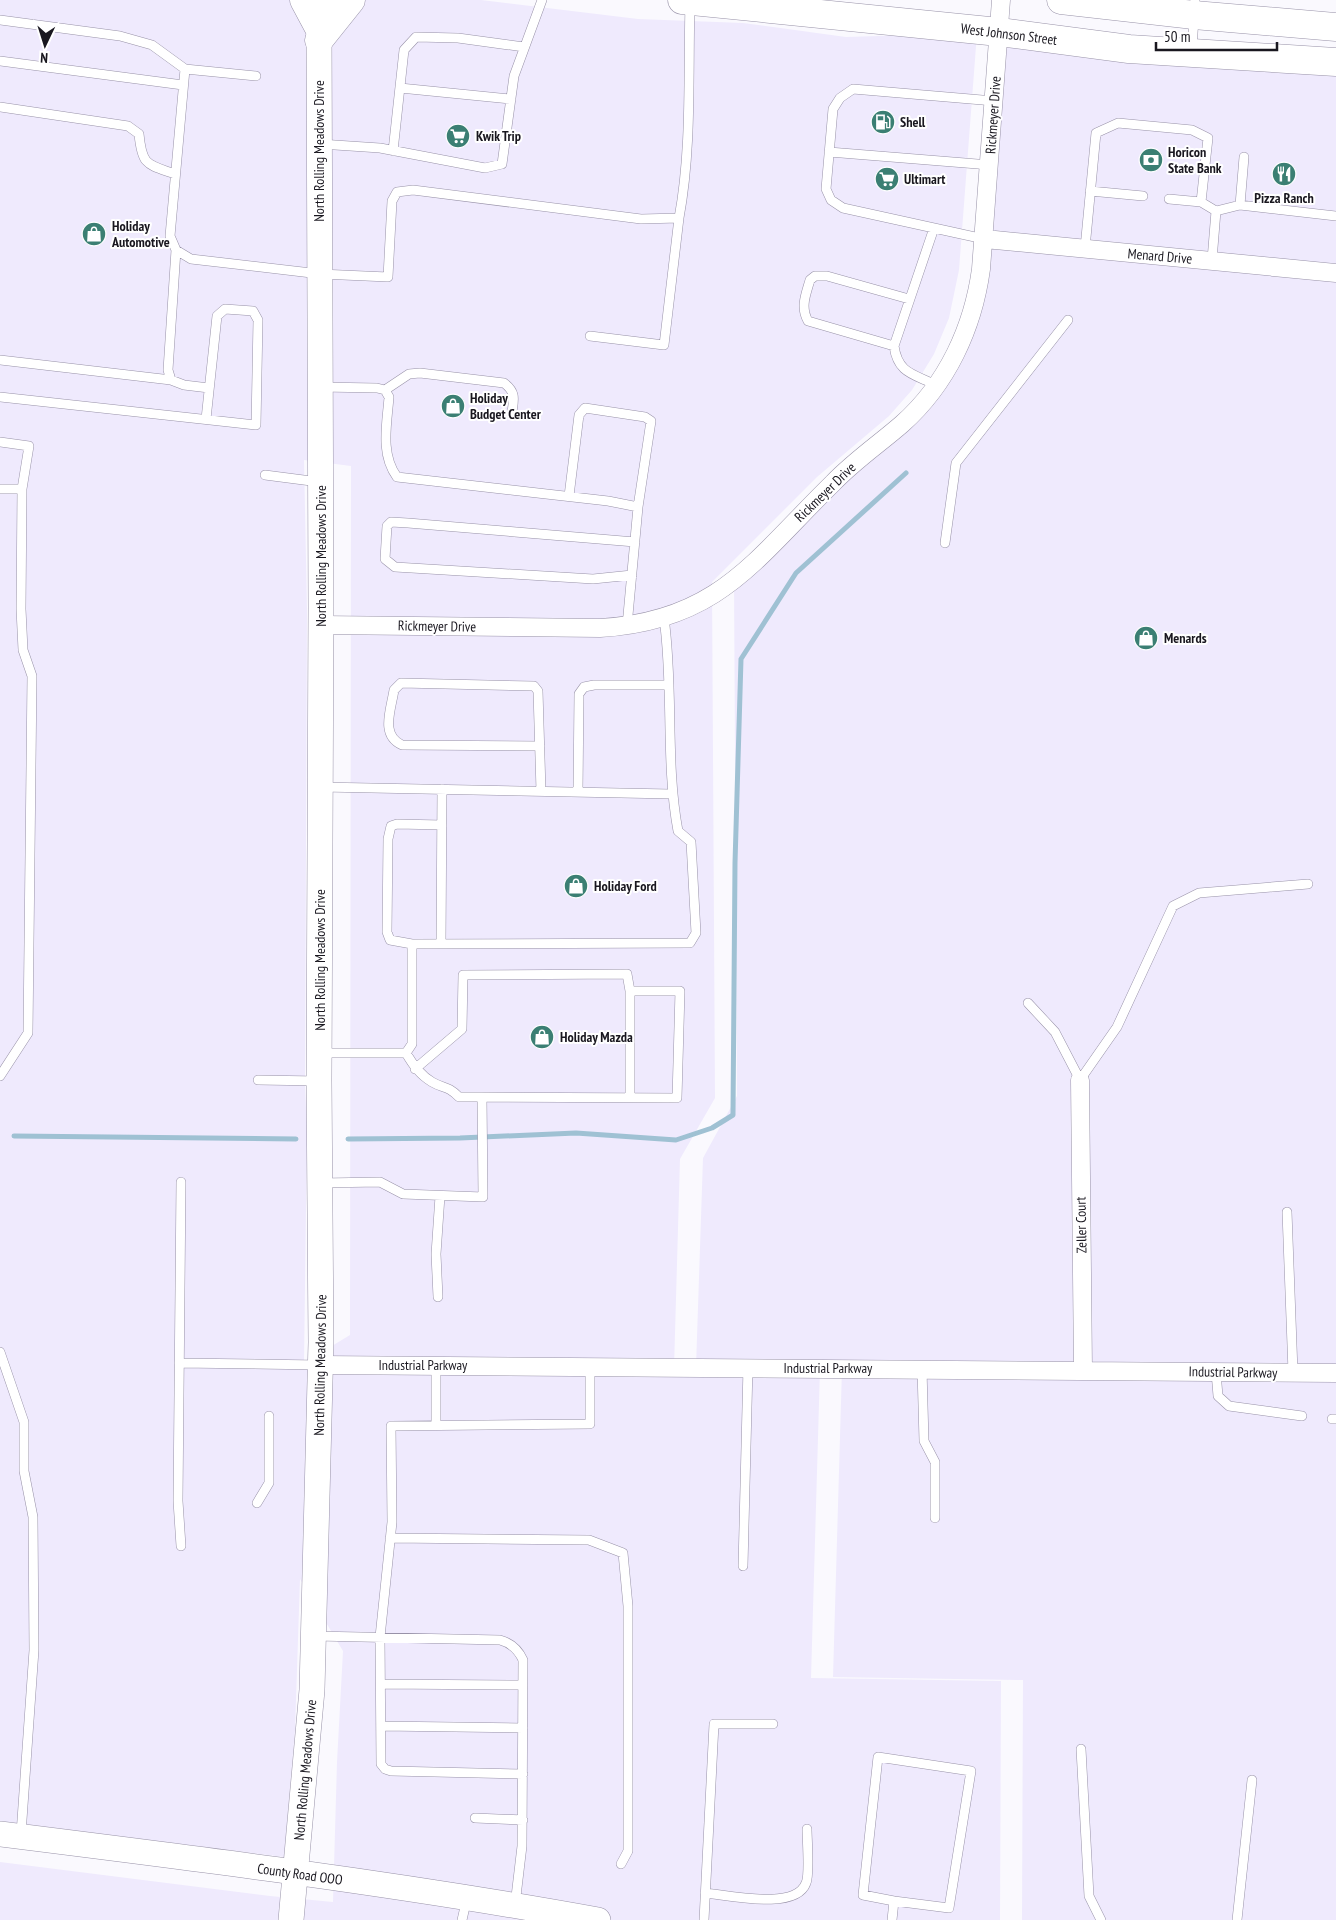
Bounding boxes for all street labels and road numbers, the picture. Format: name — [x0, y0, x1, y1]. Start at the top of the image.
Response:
street label: West Johnson Street — [960, 19, 1058, 49]
street label: Rickmeyer Drive — [981, 75, 1005, 155]
street label: North Rolling Meadows Drive — [310, 80, 328, 222]
street label: Menard Drive — [1127, 244, 1193, 268]
street label: Rickmeyer Drive — [791, 458, 860, 526]
street label: North Rolling Meadows Drive — [312, 485, 330, 627]
street label: Rickmeyer Drive — [398, 616, 476, 636]
street label: North Rolling Meadows Drive — [311, 889, 329, 1031]
street label: Zeller Court — [1072, 1196, 1090, 1253]
street label: North Rolling Meadows Drive — [310, 1294, 330, 1436]
street label: Industrial Parkway — [379, 1356, 468, 1374]
street label: Industrial Parkway — [784, 1359, 873, 1377]
street label: Industrial Parkway — [1188, 1362, 1278, 1382]
street label: North Rolling Meadows Drive — [290, 1699, 320, 1841]
street label: County Road OOO — [256, 1859, 344, 1889]

